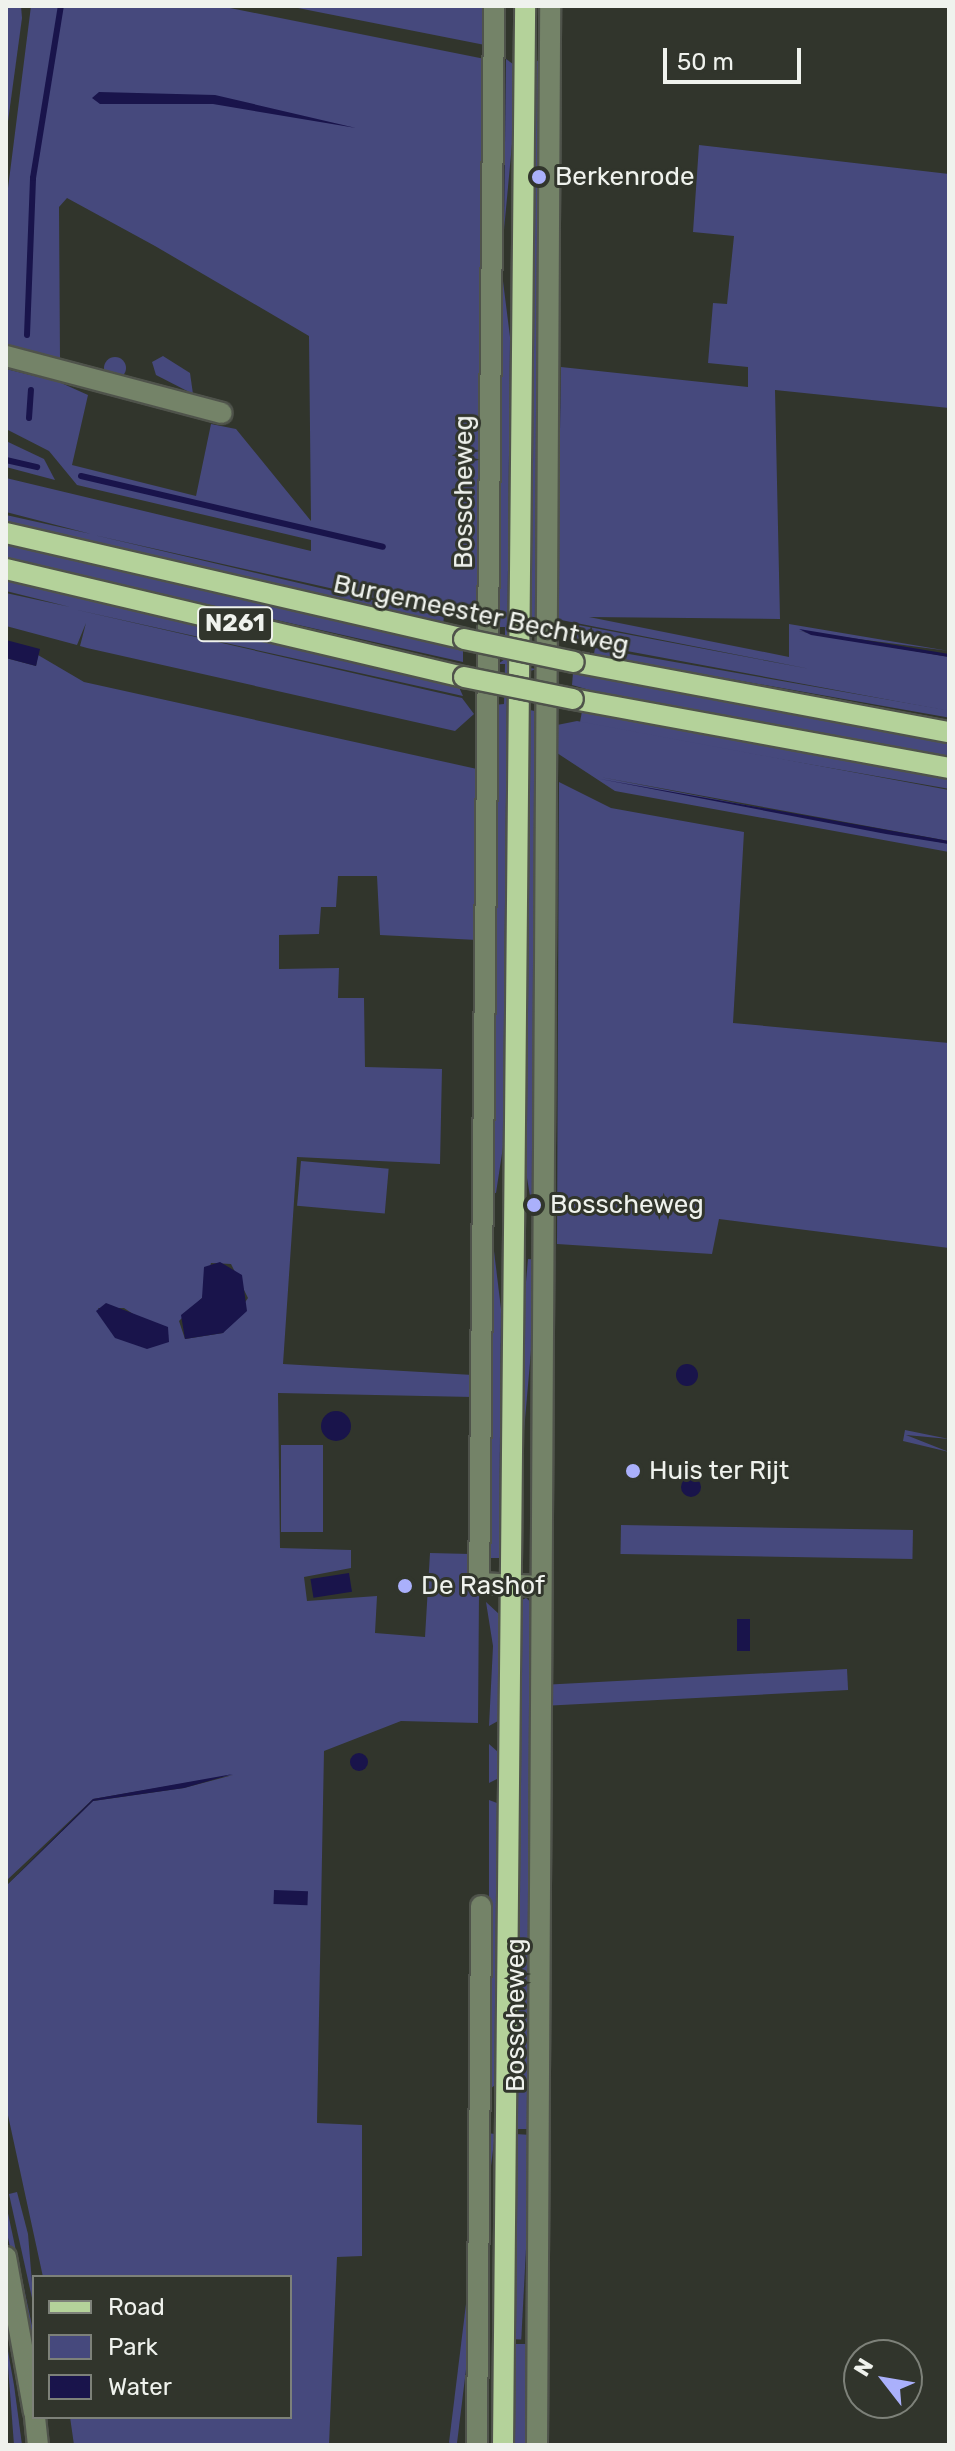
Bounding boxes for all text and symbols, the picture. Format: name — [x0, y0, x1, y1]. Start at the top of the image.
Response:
scale bar — [667, 32, 805, 82]
text: 50 m — [677, 48, 734, 76]
place label: Berkenrode — [555, 161, 694, 193]
marker: Berkenrode — [530, 168, 548, 186]
street label: Bosscheweg — [448, 415, 480, 569]
street label: Burgemeester Bechtweg — [330, 568, 632, 662]
road number: N261 — [197, 604, 273, 644]
place label: Bosscheweg — [550, 1189, 704, 1221]
marker: Bosscheweg — [525, 1196, 543, 1214]
place label: Huis ter Rijt — [649, 1455, 790, 1487]
marker: Huis ter Rijt — [624, 1462, 642, 1480]
place label: De Rashof — [421, 1570, 545, 1602]
marker: De Rashof — [396, 1577, 414, 1595]
street label: Bosscheweg — [500, 1938, 532, 2092]
legend — [32, 2275, 292, 2419]
text: Road — [108, 2293, 165, 2321]
text: Park — [108, 2333, 158, 2361]
north arrow — [843, 2339, 923, 2419]
text: N — [848, 2354, 879, 2381]
text: Water — [108, 2373, 172, 2401]

